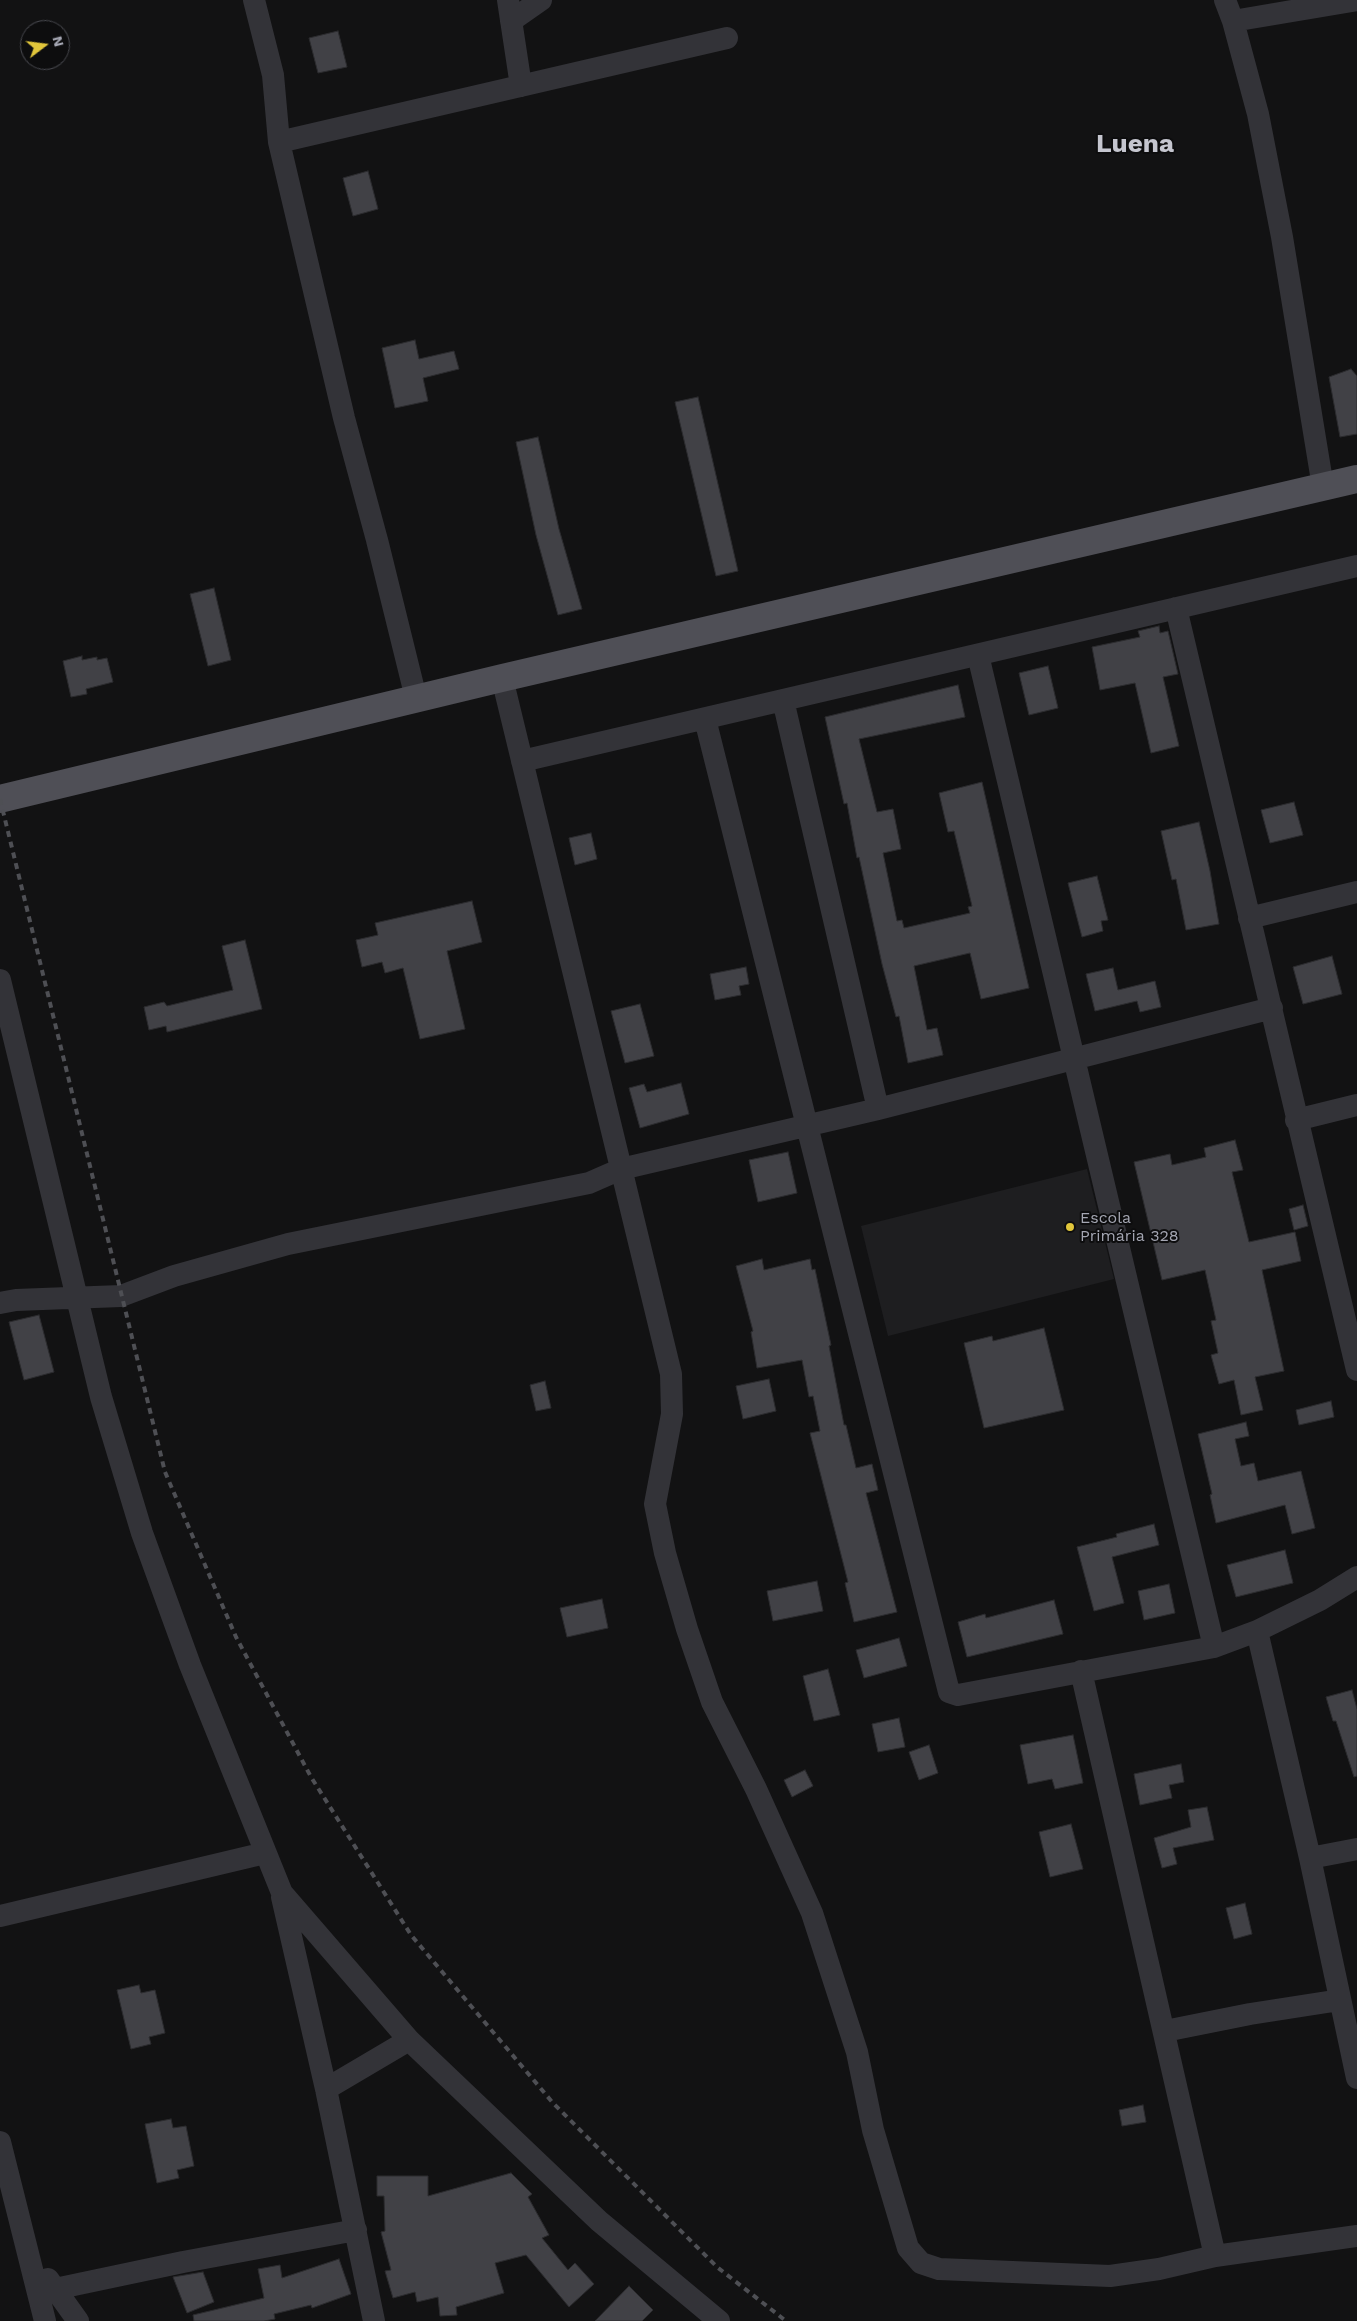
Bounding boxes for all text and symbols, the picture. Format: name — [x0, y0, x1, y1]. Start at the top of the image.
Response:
north arrow — [20, 20, 70, 70]
text: N — [49, 34, 68, 48]
district label: Luena — [1096, 128, 1174, 160]
place label: Escola Primária 328 — [1080, 1208, 1179, 1246]
marker: Escola Primária 328 — [1064, 1221, 1076, 1233]

